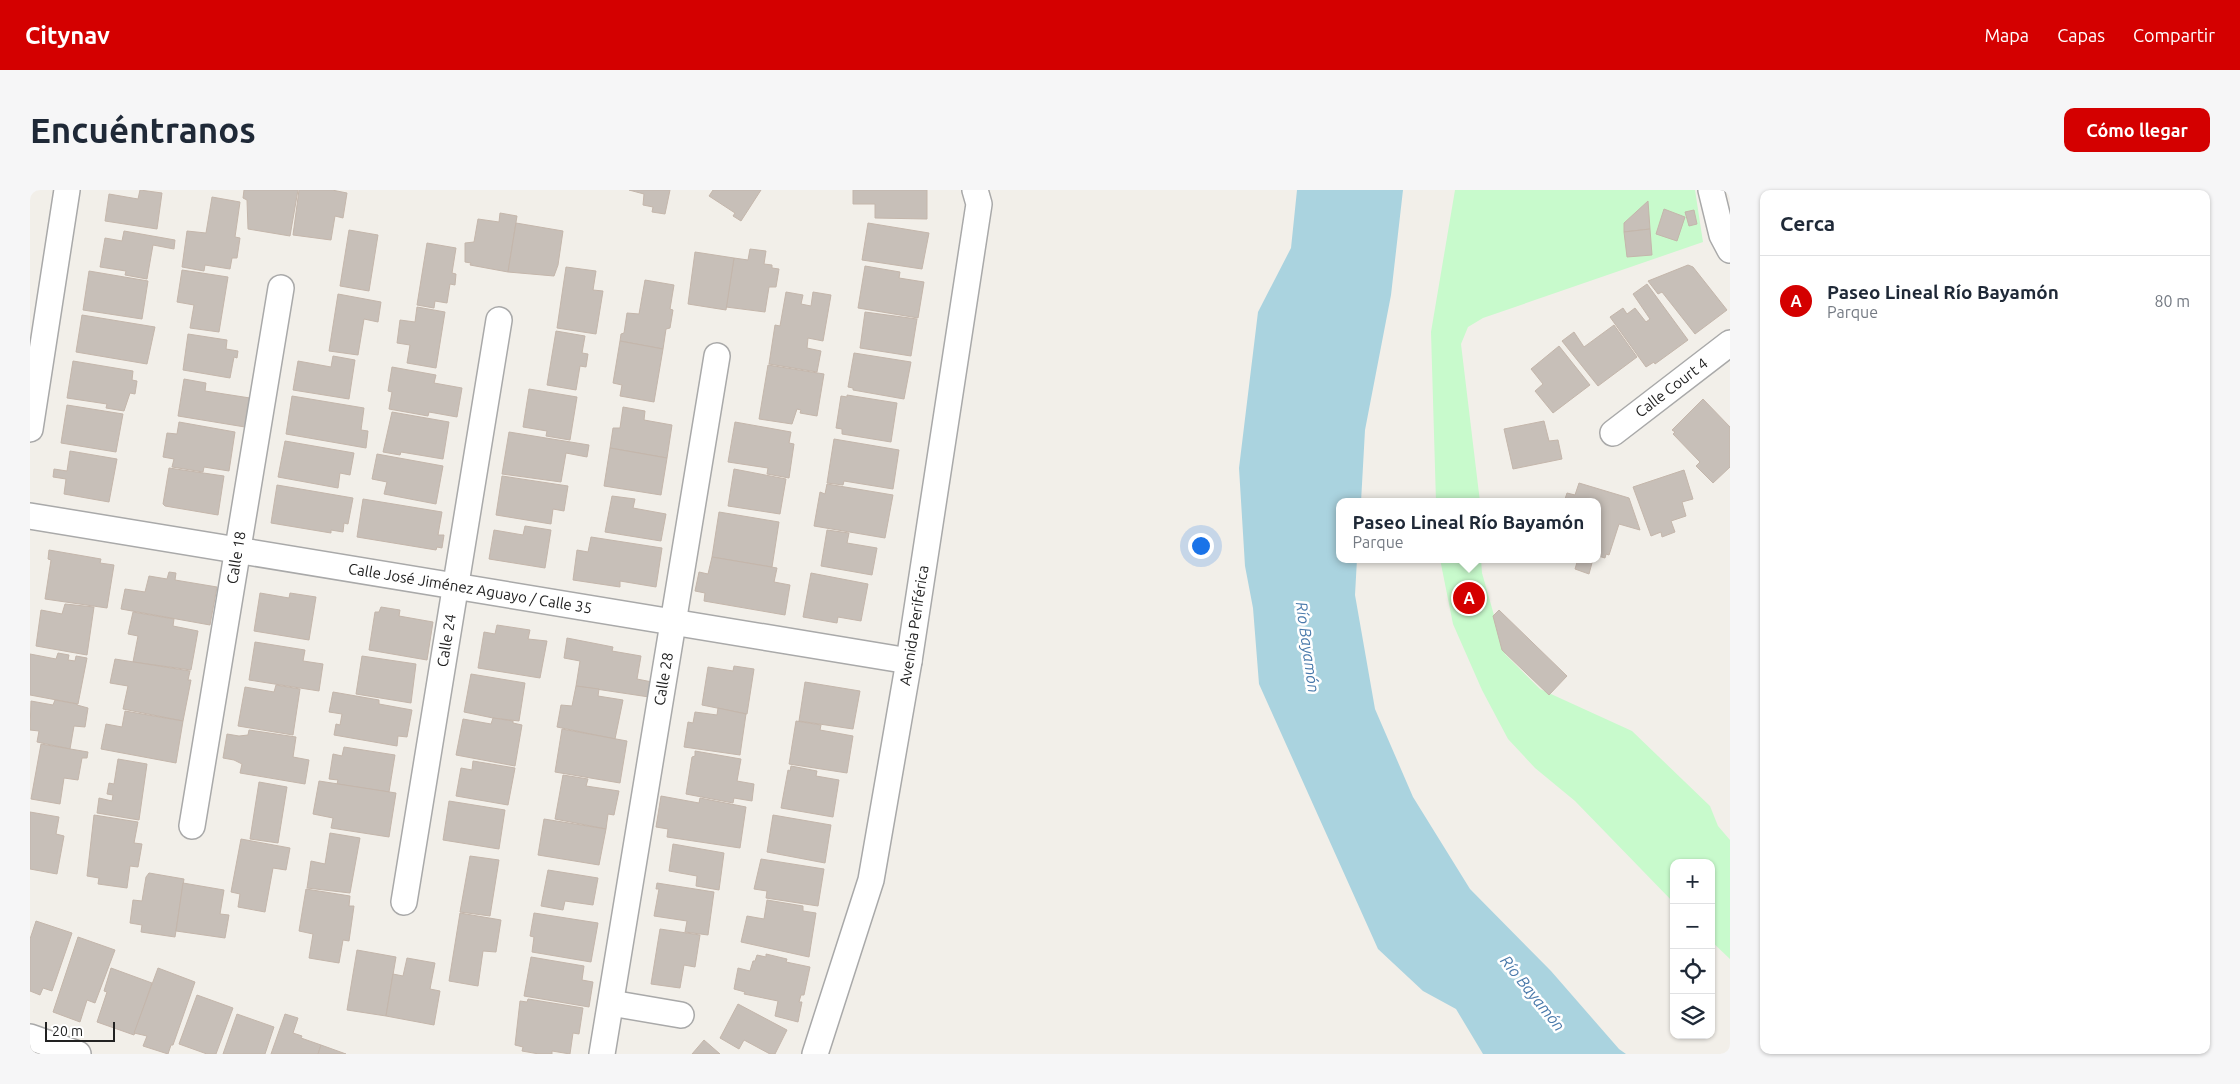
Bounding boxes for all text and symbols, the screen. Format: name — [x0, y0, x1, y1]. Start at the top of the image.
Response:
text: Citynav — [25, 22, 110, 49]
text: Mapa — [1984, 25, 2029, 45]
text: Capas — [2057, 25, 2105, 45]
text: Compartir — [2133, 25, 2215, 45]
button: Cómo llegar — [2064, 108, 2210, 152]
text: Encuéntranos — [30, 110, 256, 150]
text: Cerca — [1780, 211, 1835, 235]
text: Paseo Lineal Río Bayamón — [1827, 281, 2059, 303]
text: A — [1790, 292, 1802, 310]
text: 80 m — [2154, 292, 2190, 310]
text: Parque — [1827, 303, 1878, 321]
street label: Calle Court 4 — [1632, 354, 1711, 421]
popup — [1336, 498, 1601, 563]
text: Paseo Lineal Río Bayamón — [1353, 511, 1584, 533]
street label: Calle 18 — [223, 530, 249, 585]
your location — [1188, 533, 1214, 559]
text: Parque — [1353, 533, 1404, 551]
street label: Calle José Jiménez Aguayo / Calle 35 — [347, 560, 593, 617]
street label: Avenida Periférica — [896, 564, 932, 687]
pin: A — [1453, 579, 1485, 617]
water label: Río Bayamón — [1293, 600, 1323, 694]
street label: Calle 24 — [434, 613, 459, 668]
street label: Calle 28 — [651, 651, 676, 707]
map controls — [1670, 859, 1715, 1039]
button: + — [1670, 859, 1715, 904]
button: − — [1670, 904, 1715, 949]
button: locate — [1670, 949, 1715, 994]
water label: Río Bayamón — [1497, 952, 1569, 1034]
button: layers — [1670, 994, 1715, 1039]
scale bar — [45, 1019, 115, 1042]
text: 20 m — [52, 1023, 83, 1039]

